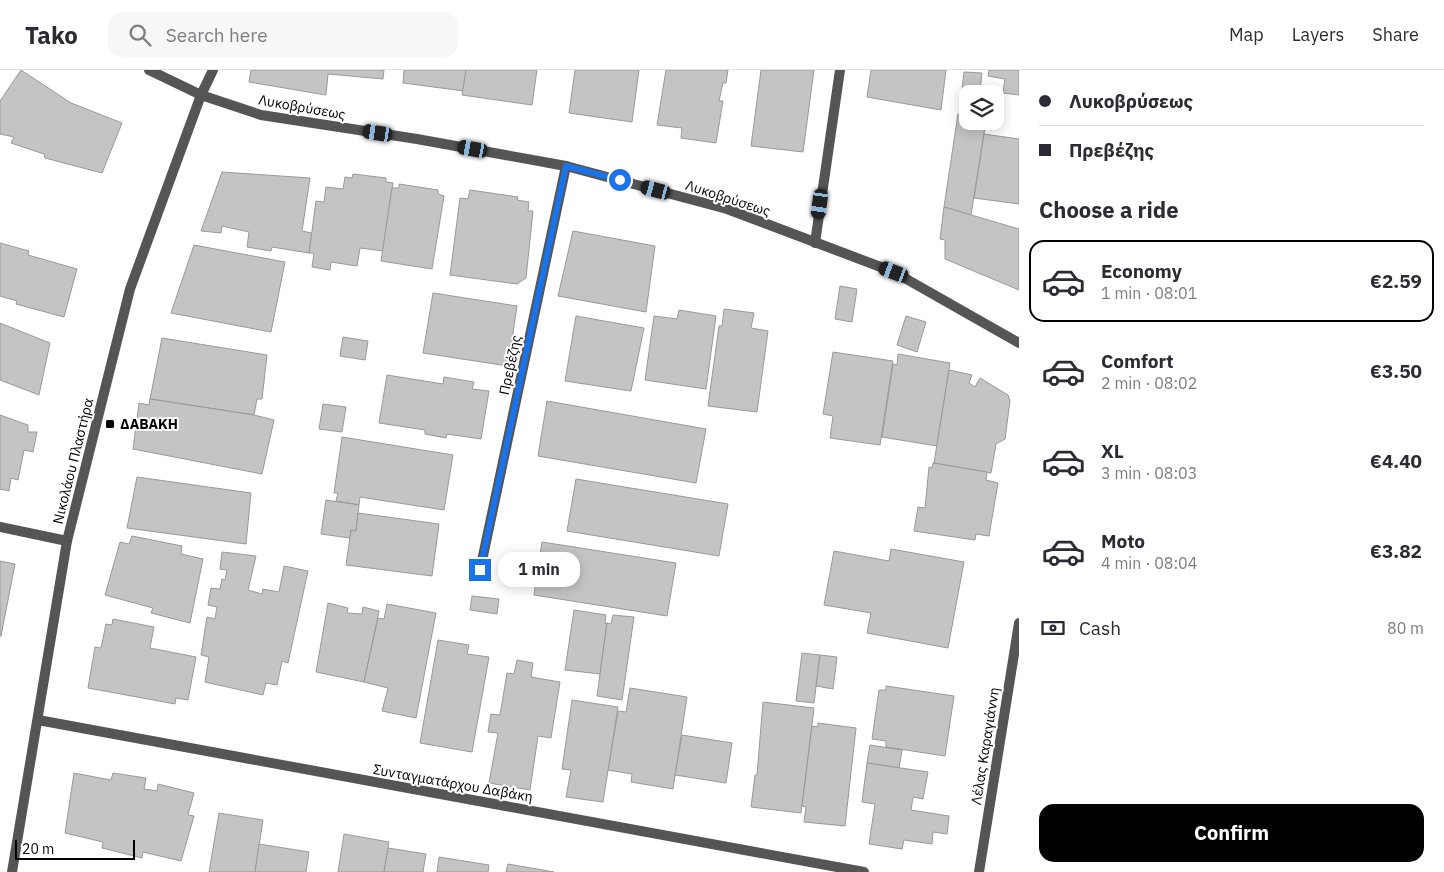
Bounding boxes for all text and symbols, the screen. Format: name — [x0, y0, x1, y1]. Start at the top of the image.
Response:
search box — [108, 12, 458, 57]
text: Tako — [25, 19, 78, 51]
icon: search — [126, 21, 154, 49]
text: Search here — [166, 23, 268, 47]
text: Map — [1229, 23, 1264, 46]
text: Layers — [1292, 23, 1344, 46]
text: Share — [1372, 23, 1419, 46]
map controls — [959, 85, 1004, 130]
button: layers — [959, 85, 1004, 130]
text: Λυκοβρύσεως — [1069, 89, 1193, 113]
street label: Λυκοβρύσεως — [257, 90, 347, 124]
car — [362, 123, 393, 143]
text: Πρεβέζης — [1069, 138, 1154, 162]
car — [456, 139, 489, 159]
route start — [609, 169, 631, 191]
street label: Λυκοβρύσεως — [683, 176, 773, 220]
car — [639, 179, 672, 201]
car — [810, 188, 829, 220]
text: Choose a ride — [1039, 195, 1179, 224]
icon: car — [1041, 259, 1086, 304]
text: Economy — [1101, 259, 1182, 283]
car — [877, 260, 910, 284]
text: €2.59 — [1370, 269, 1422, 293]
text: 1 min · 08:01 — [1101, 283, 1197, 303]
street label: Πρεβέζης — [495, 333, 525, 397]
icon: car — [1041, 349, 1086, 394]
text: Comfort — [1101, 349, 1174, 373]
text: €3.50 — [1370, 359, 1422, 383]
text: 2 min · 08:02 — [1101, 373, 1197, 393]
street label: Νικολάου Πλαστήρα — [49, 396, 97, 526]
place label: ΔΑΒΑΚΗ — [120, 415, 178, 433]
marker: ΔΑΒΑΚΗ — [104, 418, 116, 430]
icon: car — [1041, 439, 1086, 484]
text: XL — [1101, 439, 1124, 463]
text: €4.40 — [1370, 449, 1422, 473]
text: 3 min · 08:03 — [1101, 463, 1197, 483]
icon: car — [1041, 529, 1086, 574]
text: Moto — [1101, 529, 1145, 553]
text: €3.82 — [1370, 539, 1422, 563]
callout: 1 min — [498, 552, 580, 588]
text: 4 min · 08:04 — [1101, 553, 1197, 573]
route end — [469, 559, 491, 581]
text: 1 min — [518, 559, 560, 579]
icon: cash — [1039, 614, 1067, 642]
text: Cash — [1079, 616, 1121, 640]
text: 80 m — [1387, 618, 1424, 638]
street label: Λέλας Καραγιάννη — [967, 686, 1003, 806]
street label: Συνταγματάρχου Δαβάκη — [372, 760, 534, 806]
button: Confirm — [1039, 804, 1424, 862]
scale bar — [15, 837, 135, 860]
text: 20 m — [22, 840, 54, 858]

